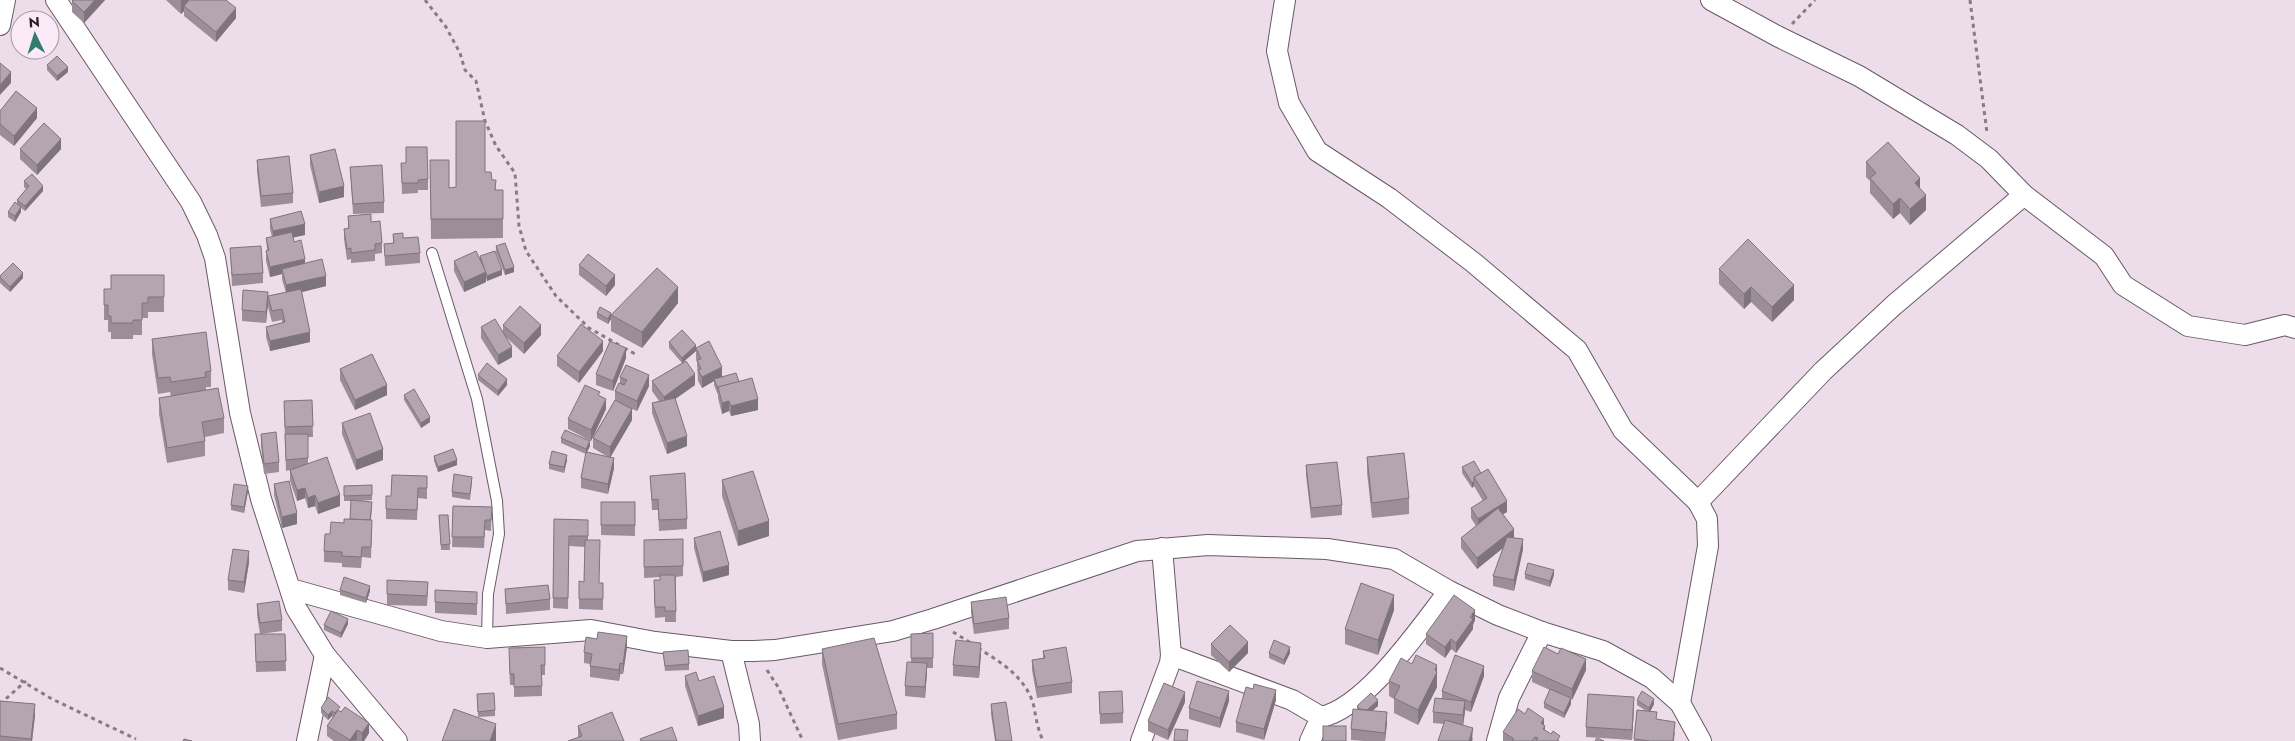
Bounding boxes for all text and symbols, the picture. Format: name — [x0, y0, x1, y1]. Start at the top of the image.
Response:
north arrow — [10, 10, 60, 60]
text: N — [28, 12, 40, 32]

